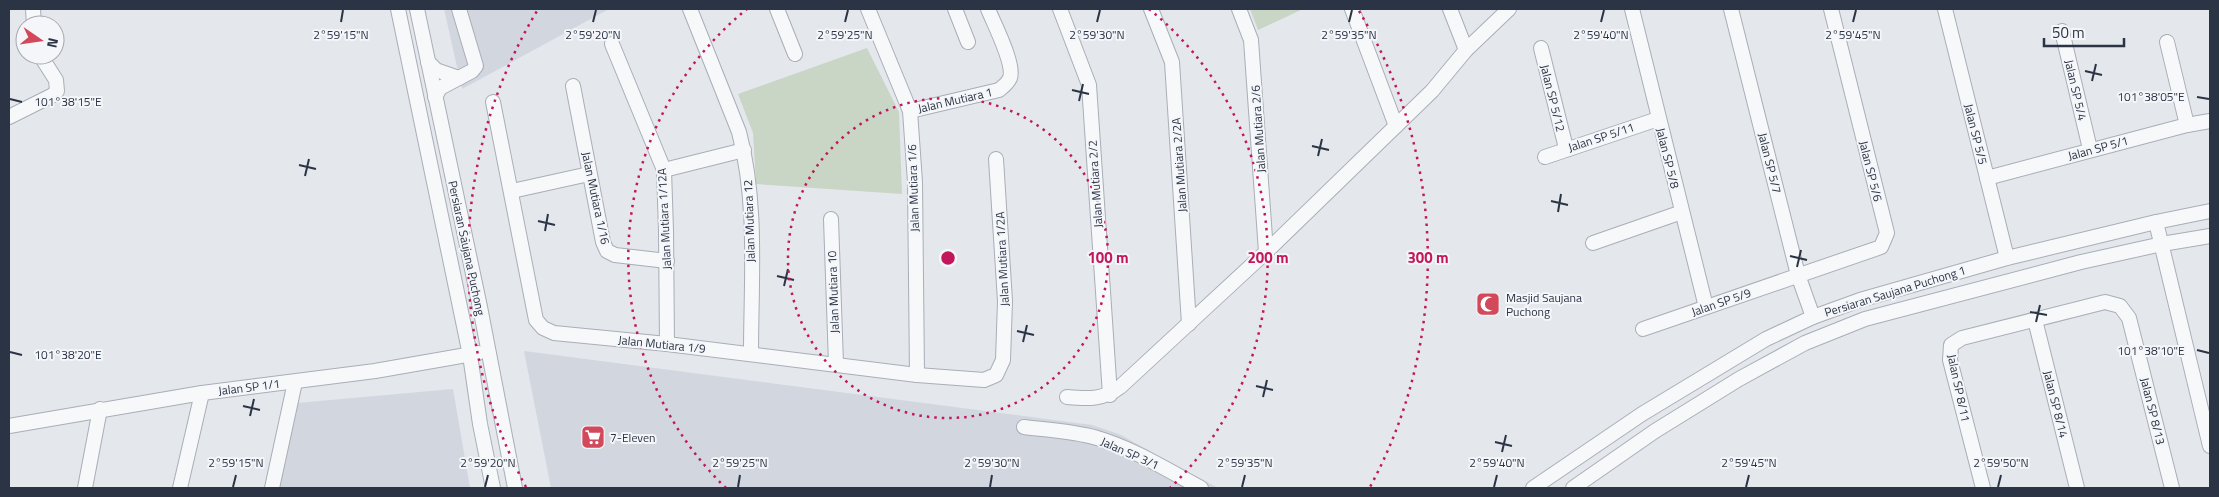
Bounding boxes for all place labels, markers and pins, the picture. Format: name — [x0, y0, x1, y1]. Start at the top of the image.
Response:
centre of rings — [939, 249, 957, 267]
place label: Masjid Saujana Puchong — [1506, 288, 1582, 321]
mosque icon: Masjid Saujana Puchong — [1475, 291, 1501, 317]
supermarket icon: 7-Eleven — [580, 424, 606, 450]
place label: 7-Eleven — [610, 428, 656, 447]

